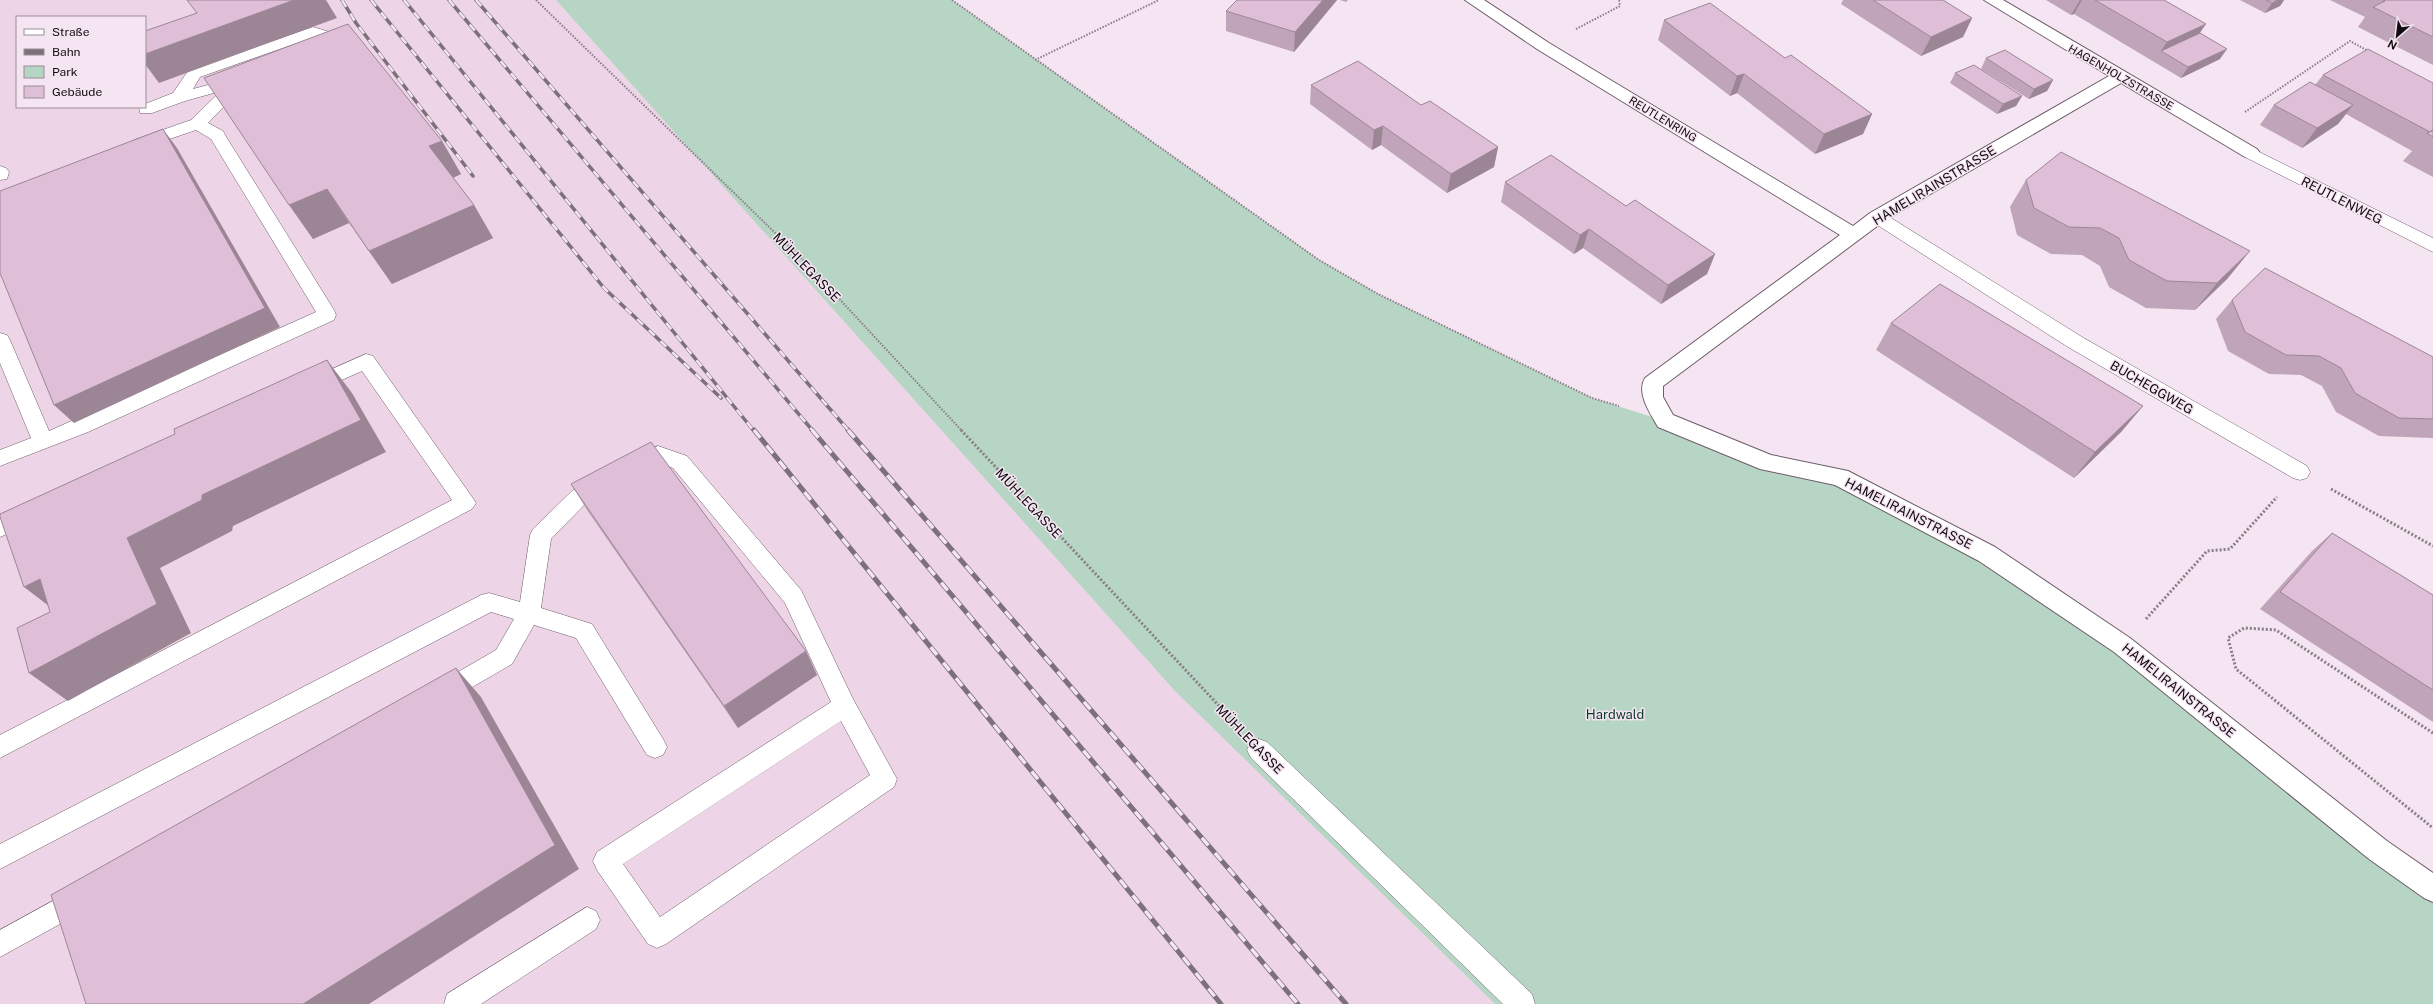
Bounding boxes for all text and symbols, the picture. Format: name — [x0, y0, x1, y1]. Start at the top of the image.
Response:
legend — [16, 16, 146, 108]
north arrow — [2377, 16, 2417, 56]
text: Straße — [52, 25, 90, 39]
text: N — [2386, 38, 2399, 52]
street label: HAGENHOLZSTRASSE — [2066, 42, 2176, 112]
text: Bahn — [52, 45, 81, 59]
text: Park — [52, 65, 78, 79]
text: Gebäude — [52, 85, 102, 99]
street label: REUTLENRING — [1627, 94, 1699, 144]
street label: HAMELIRAINSTRASSE — [1870, 143, 1999, 228]
street label: REUTLENWEG — [2299, 174, 2385, 227]
street label: MÜHLEGASSE — [770, 230, 843, 305]
street label: BUCHEGGWEG — [2108, 358, 2196, 417]
street label: MÜHLEGASSE — [992, 465, 1065, 541]
street label: HAMELIRAINSTRASSE — [1842, 475, 1975, 552]
street label: HAMELIRAINSTRASSE — [2119, 640, 2238, 741]
street label: MÜHLEGASSE — [1213, 702, 1286, 777]
park label: Hardwald — [1586, 707, 1644, 722]

